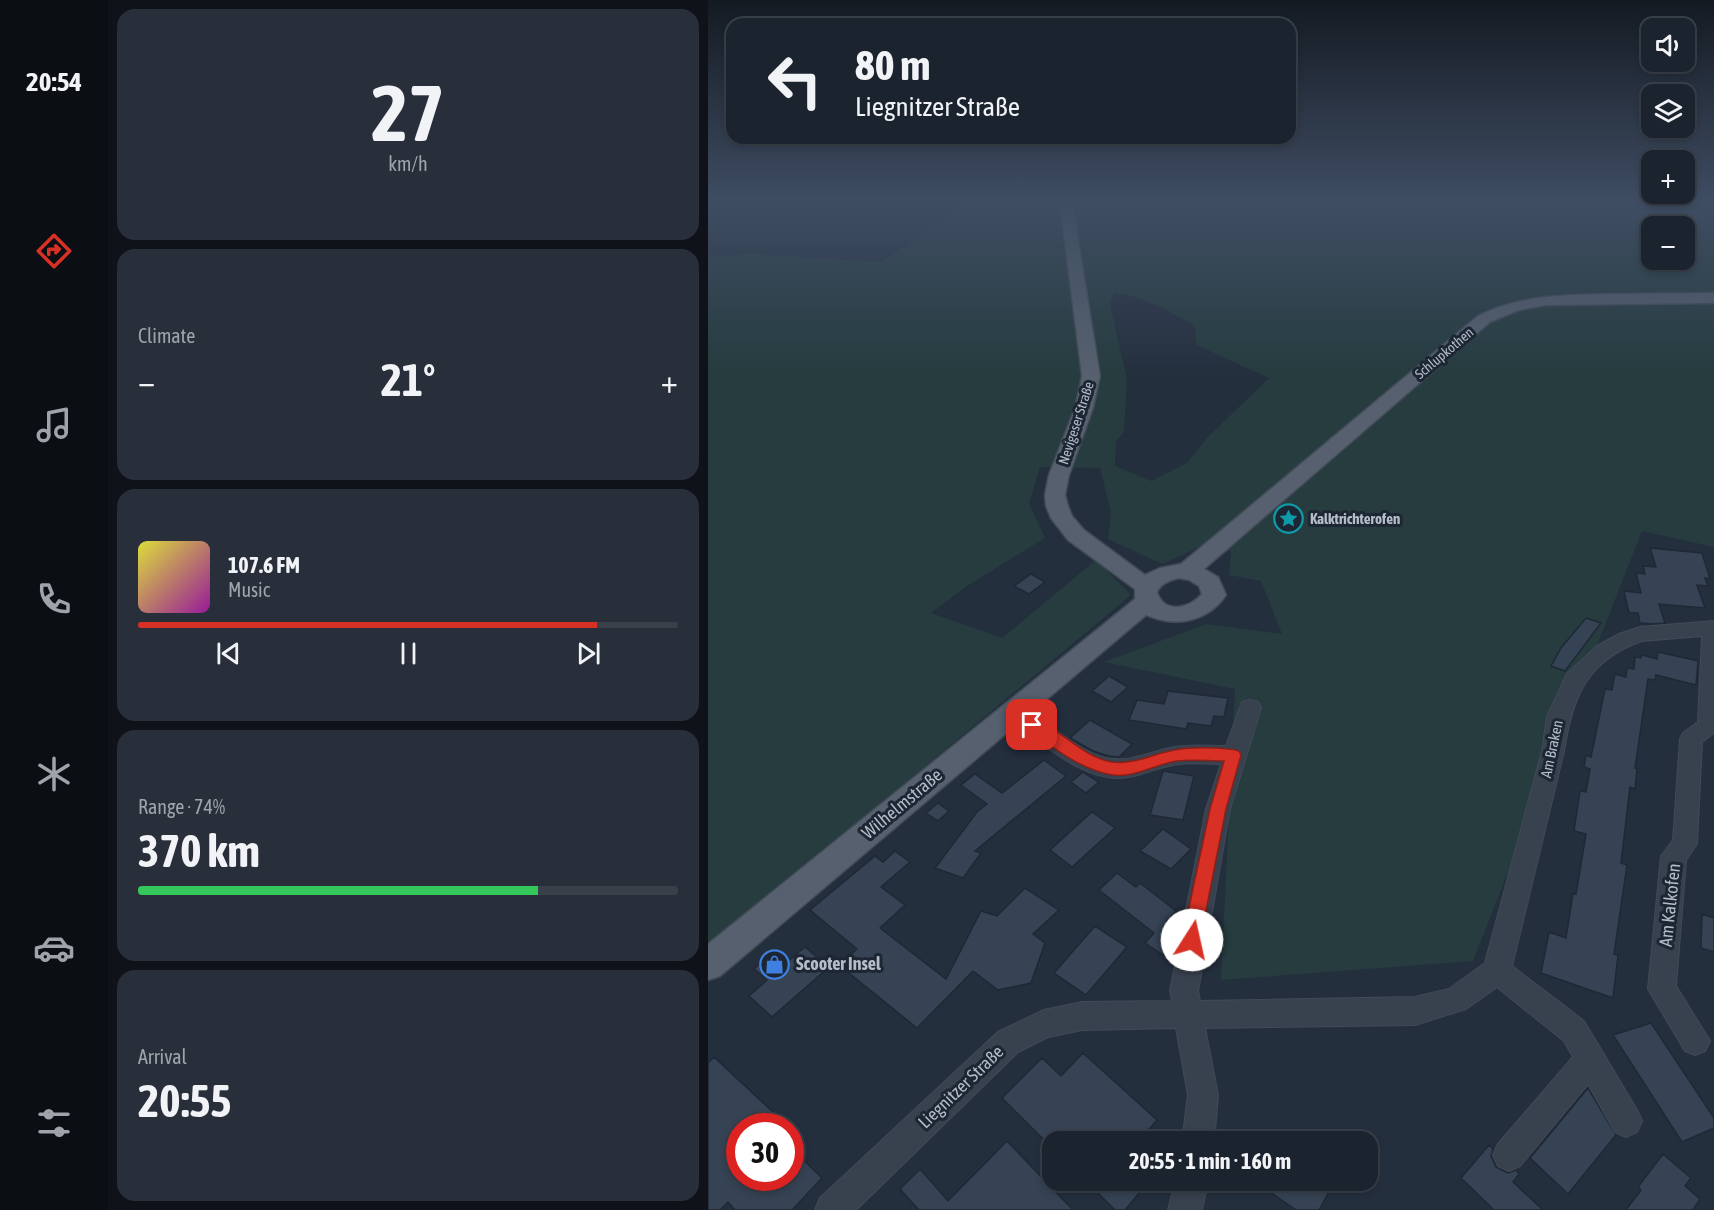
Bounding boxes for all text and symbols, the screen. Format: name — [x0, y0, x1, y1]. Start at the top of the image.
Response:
map controls — [1641, 18, 1695, 270]
button: sound — [1641, 18, 1695, 72]
text: 80 m — [855, 41, 930, 89]
icon: left — [756, 42, 834, 120]
text: 20:54 — [26, 66, 82, 97]
text: 27 — [371, 68, 445, 158]
button: layers — [1641, 84, 1695, 138]
text: Liegnitzer Straße — [855, 91, 1020, 122]
button: + — [1641, 150, 1695, 204]
text: km/h — [388, 152, 428, 175]
button: − — [1641, 216, 1695, 270]
icon: directions — [33, 230, 75, 272]
text: Climate — [138, 324, 195, 347]
street label: Schlupkothen — [1412, 324, 1476, 382]
text: 21° — [381, 354, 435, 406]
text: − — [138, 362, 155, 400]
text: + — [661, 362, 678, 400]
street label: Nevigeser Straße — [1055, 380, 1097, 466]
icon: music — [33, 404, 75, 446]
place icon: Kalktrichterofen — [1273, 503, 1305, 535]
place label: Kalktrichterofen — [1310, 510, 1400, 527]
text: 107.6 FM — [228, 552, 300, 578]
icon: phone — [33, 578, 75, 620]
text: Music — [228, 578, 270, 601]
icon: previous — [212, 637, 245, 670]
icon: pause — [392, 637, 425, 670]
icon: next — [572, 637, 605, 670]
pin — [1006, 699, 1057, 750]
icon: arrive — [1015, 708, 1048, 741]
street label: Am Braken — [1537, 718, 1566, 779]
icon: climate — [33, 753, 75, 795]
street label: Wilhelmstraße — [857, 764, 946, 843]
text: Range · 74% — [138, 795, 225, 818]
text: 370 km — [138, 825, 260, 877]
street label: Am Kalkofen — [1655, 862, 1684, 948]
position arrow — [1160, 908, 1224, 972]
icon: car — [33, 927, 75, 969]
shop icon: Scooter Insel — [759, 948, 791, 980]
place label: Scooter Insel — [796, 953, 881, 974]
street label: Liegnitzer Straße — [914, 1041, 1008, 1132]
text: Arrival — [138, 1045, 187, 1068]
text: 20:55 — [138, 1075, 232, 1127]
icon: filters — [33, 1102, 75, 1144]
speed limit sign: 30 — [726, 1113, 804, 1191]
text: 20:55 · 1 min · 160 m — [1129, 1148, 1291, 1174]

